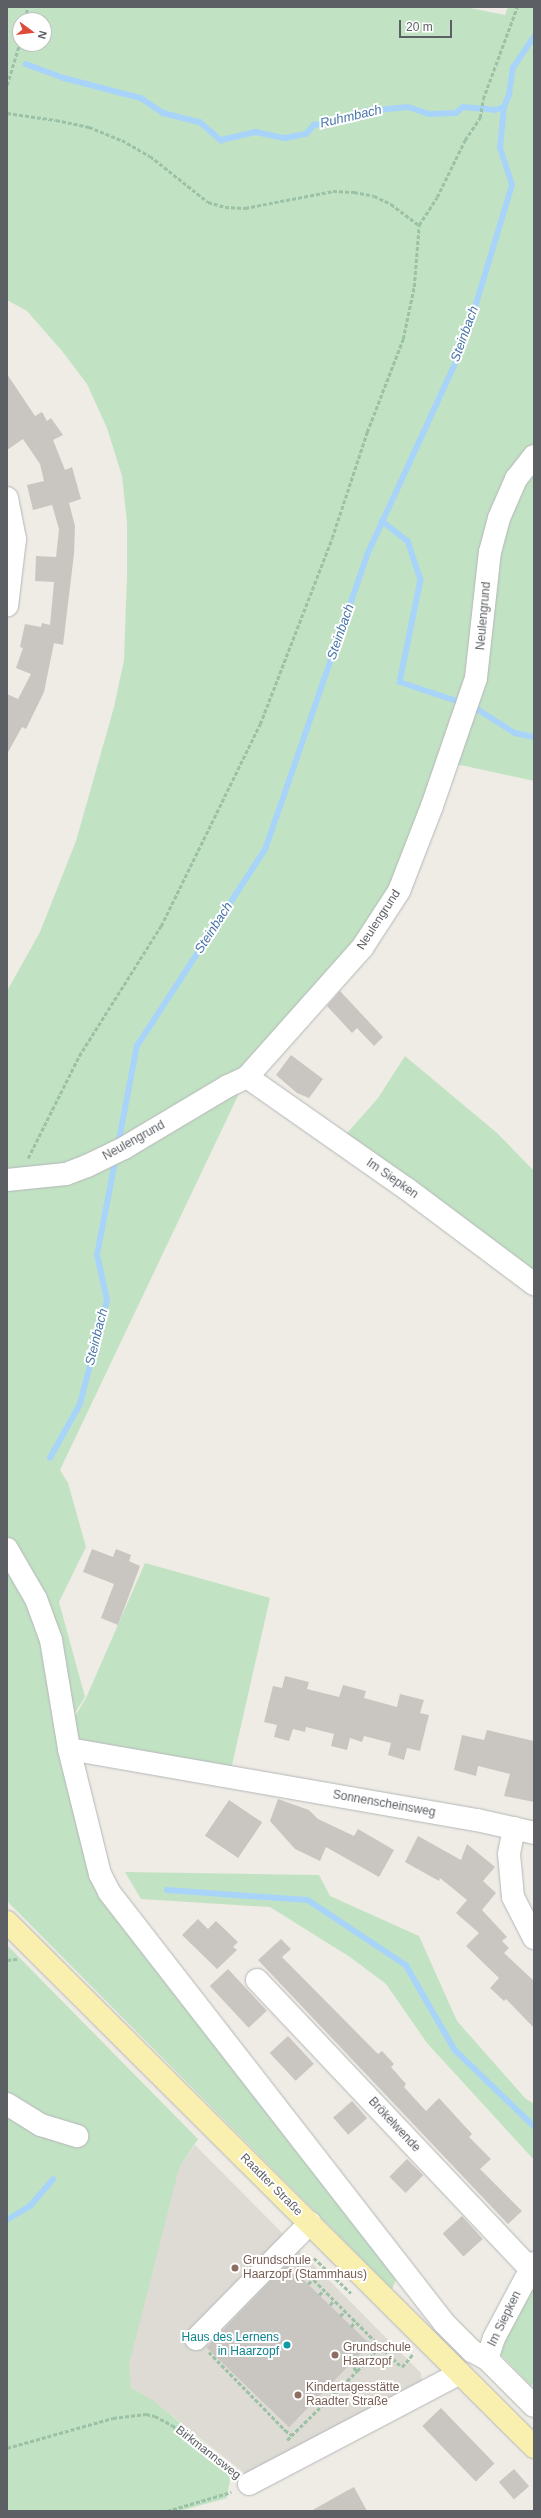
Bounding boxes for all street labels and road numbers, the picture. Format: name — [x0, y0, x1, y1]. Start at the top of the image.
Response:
street label: Neulengrund — [474, 581, 494, 651]
street label: Neulengrund — [354, 887, 404, 953]
street label: Neulengrund — [100, 1118, 168, 1164]
street label: Im Siepken — [363, 1156, 421, 1202]
street label: Sonnenscheinsweg — [332, 1788, 436, 1820]
street label: Brökelwende — [365, 2095, 423, 2155]
street label: Raadter Straße — [237, 2151, 305, 2219]
street label: Im Siepken — [485, 2289, 525, 2349]
street label: Birkmannsweg — [173, 2423, 243, 2483]

